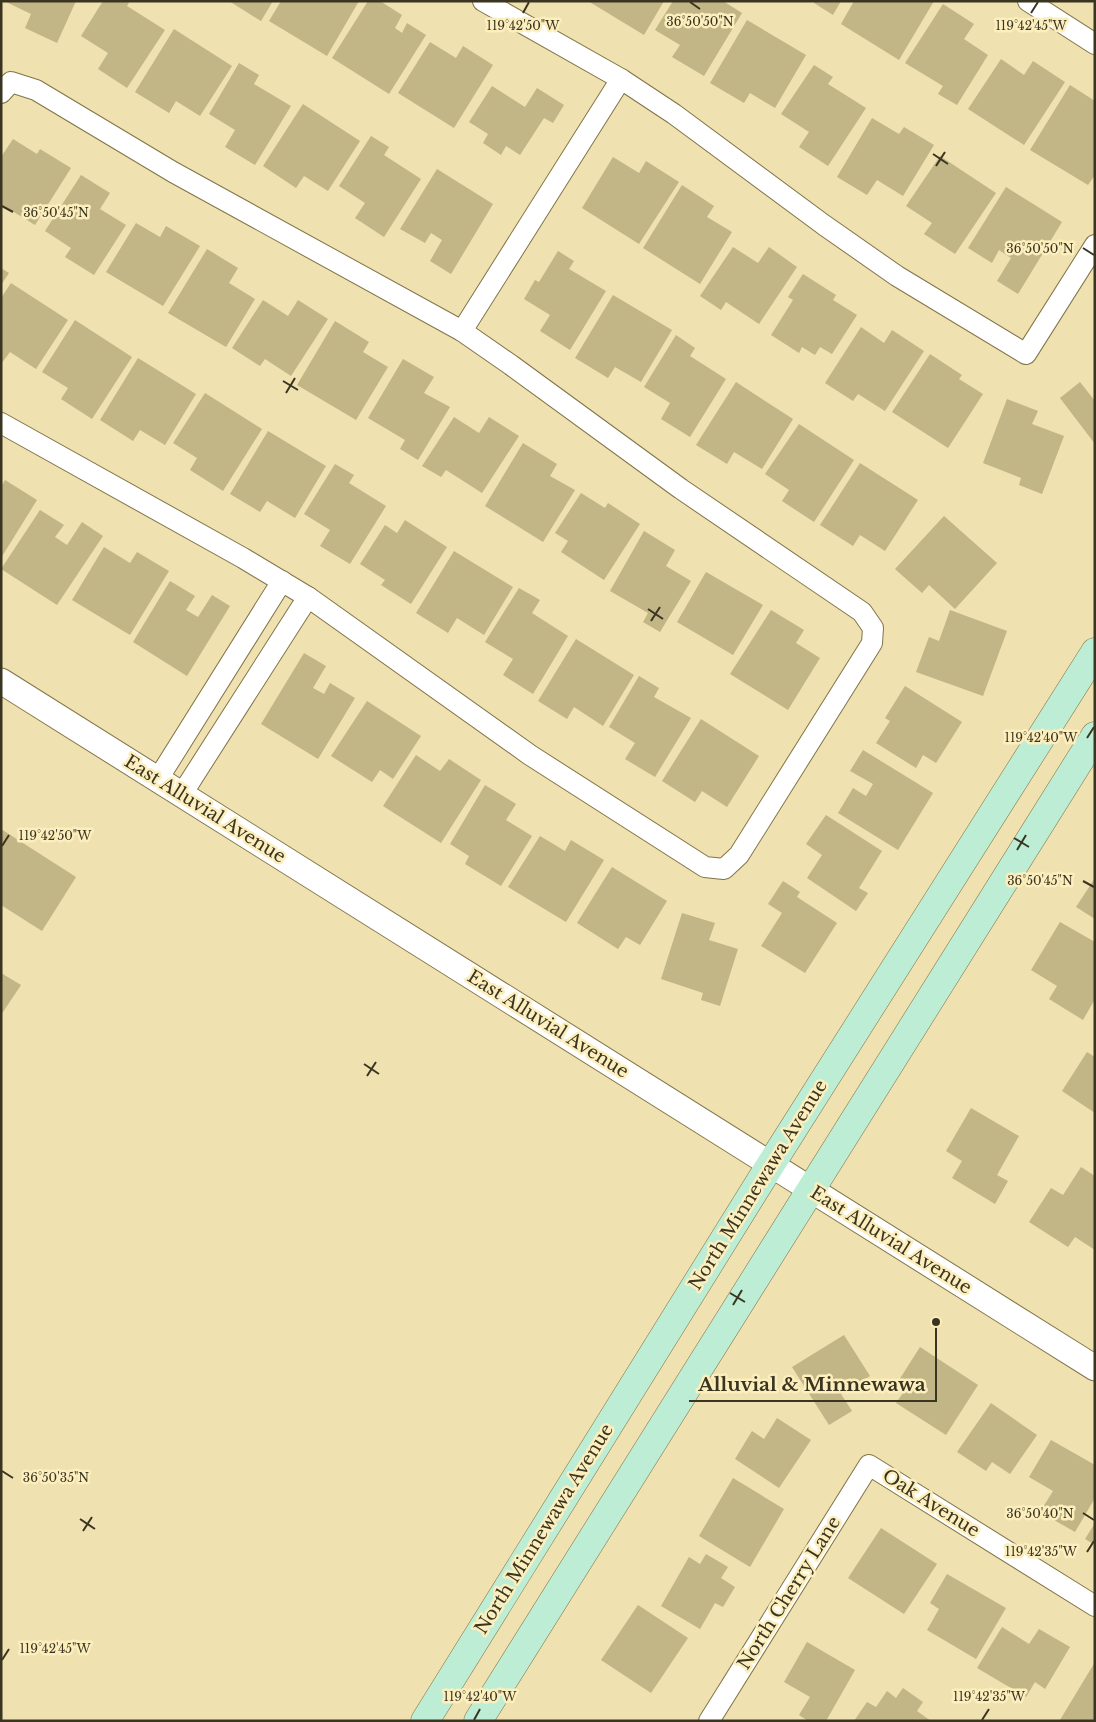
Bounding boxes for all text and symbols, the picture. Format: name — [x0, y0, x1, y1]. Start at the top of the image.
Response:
text: 36°50'50"N — [666, 14, 734, 29]
text: 119°42'50"W — [487, 18, 560, 33]
text: 119°42'45"W — [995, 18, 1067, 33]
text: 36°50'45"N — [23, 205, 89, 220]
text: 36°50'50"N — [1006, 241, 1074, 256]
text: 119°42'40"W — [1005, 730, 1078, 745]
street label: East Alluvial Avenue — [120, 750, 290, 868]
text: 119°42'50"W — [19, 828, 92, 843]
text: 36°50'45"N — [1007, 873, 1073, 888]
street label: East Alluvial Avenue — [463, 965, 633, 1083]
street label: North Minnewawa Avenue — [684, 1076, 832, 1294]
street label: East Alluvial Avenue — [806, 1181, 976, 1299]
callout: Alluvial & Minnewawa — [689, 1367, 936, 1401]
text: Alluvial & Minnewawa — [697, 1373, 926, 1396]
street label: North Minnewawa Avenue — [470, 1420, 618, 1638]
street label: Oak Avenue — [878, 1464, 984, 1542]
text: 36°50'35"N — [23, 1470, 89, 1485]
text: 36°50'40"N — [1006, 1506, 1074, 1521]
street label: North Cherry Lane — [733, 1512, 845, 1674]
text: 119°42'35"W — [1005, 1544, 1078, 1559]
text: 119°42'45"W — [19, 1641, 91, 1656]
text: 119°42'40"W — [444, 1689, 517, 1704]
text: 119°42'35"W — [953, 1689, 1026, 1704]

